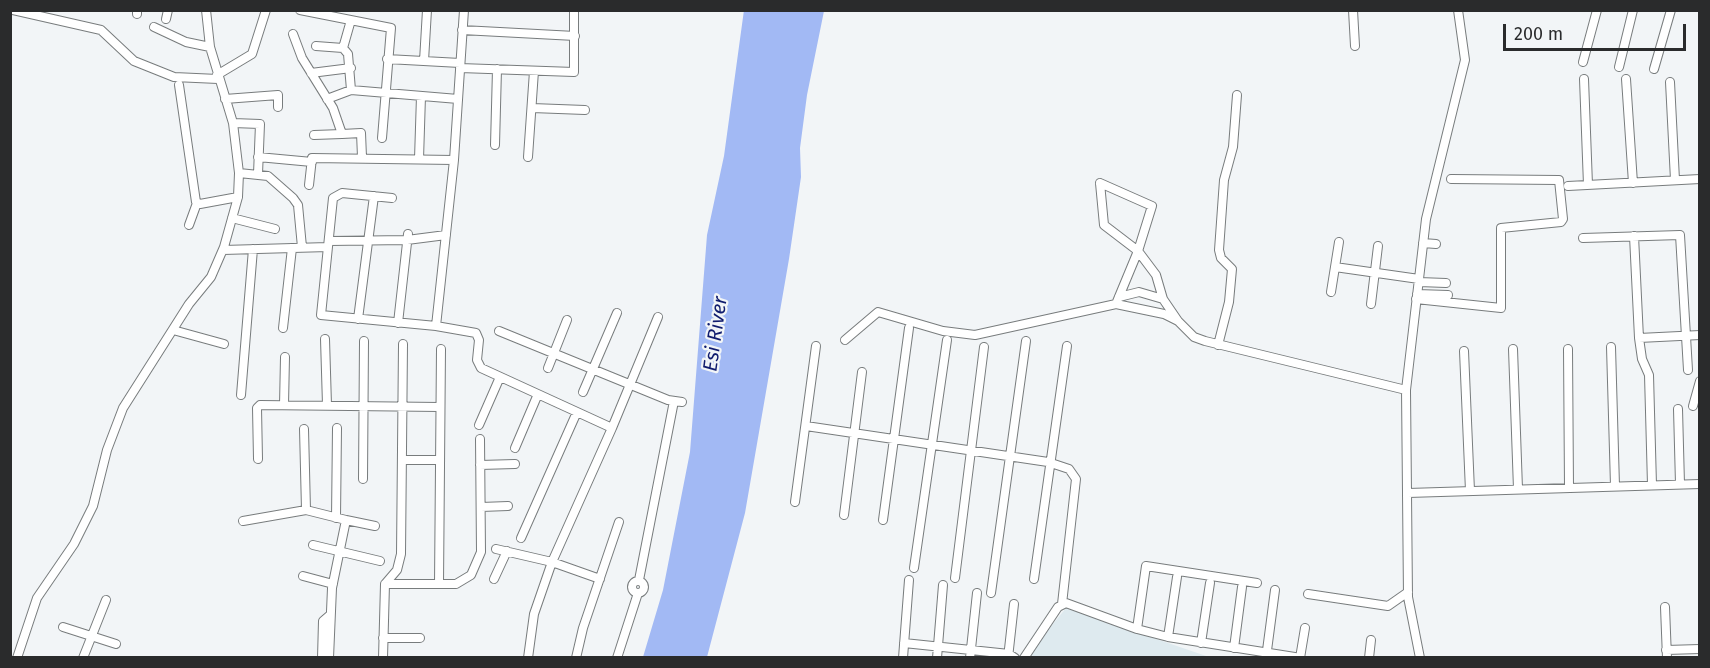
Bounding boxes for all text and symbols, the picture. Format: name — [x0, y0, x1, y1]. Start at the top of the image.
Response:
scale bar — [1506, 12, 1689, 50]
text: 200 m — [1514, 23, 1563, 45]
water label: Esi River — [699, 295, 733, 373]

